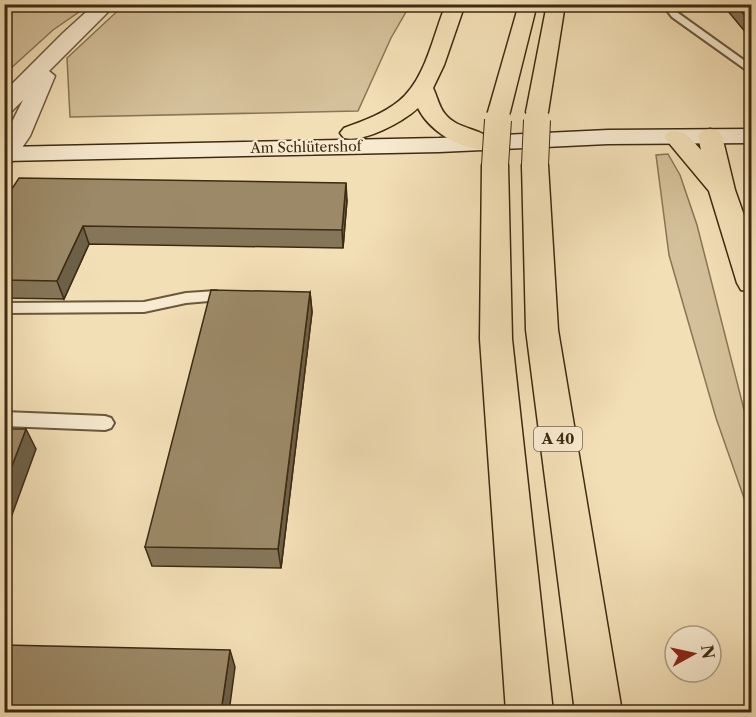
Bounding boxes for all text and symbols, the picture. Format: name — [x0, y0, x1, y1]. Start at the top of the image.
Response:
street label: Am Schlütershof — [249, 137, 364, 157]
road number: A 40 — [534, 427, 582, 451]
north arrow — [663, 624, 723, 684]
text: N — [697, 644, 719, 660]

